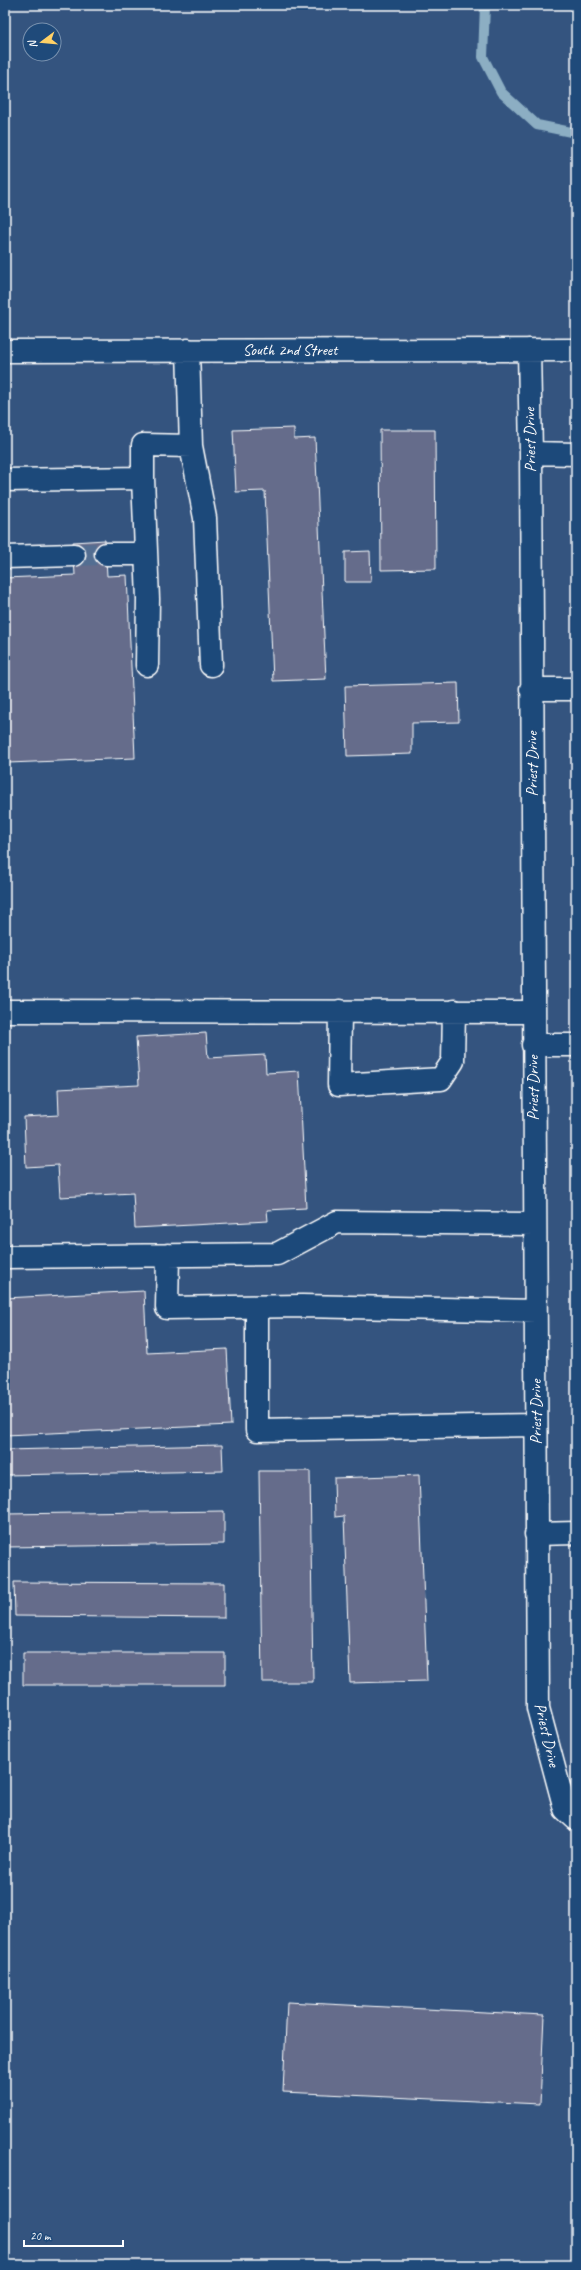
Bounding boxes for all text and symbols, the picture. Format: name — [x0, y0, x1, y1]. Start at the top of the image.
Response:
north arrow — [22, 22, 62, 62]
text: N — [24, 37, 40, 50]
street label: South 2nd Street — [243, 340, 339, 360]
street label: Priest Drive — [519, 406, 541, 473]
street label: Priest Drive — [522, 730, 542, 796]
street label: Priest Drive — [523, 1054, 543, 1120]
street label: Priest Drive — [526, 1378, 546, 1444]
street label: Priest Drive — [530, 1701, 564, 1771]
scale bar — [24, 2222, 123, 2248]
text: 20 m — [30, 2228, 52, 2244]

